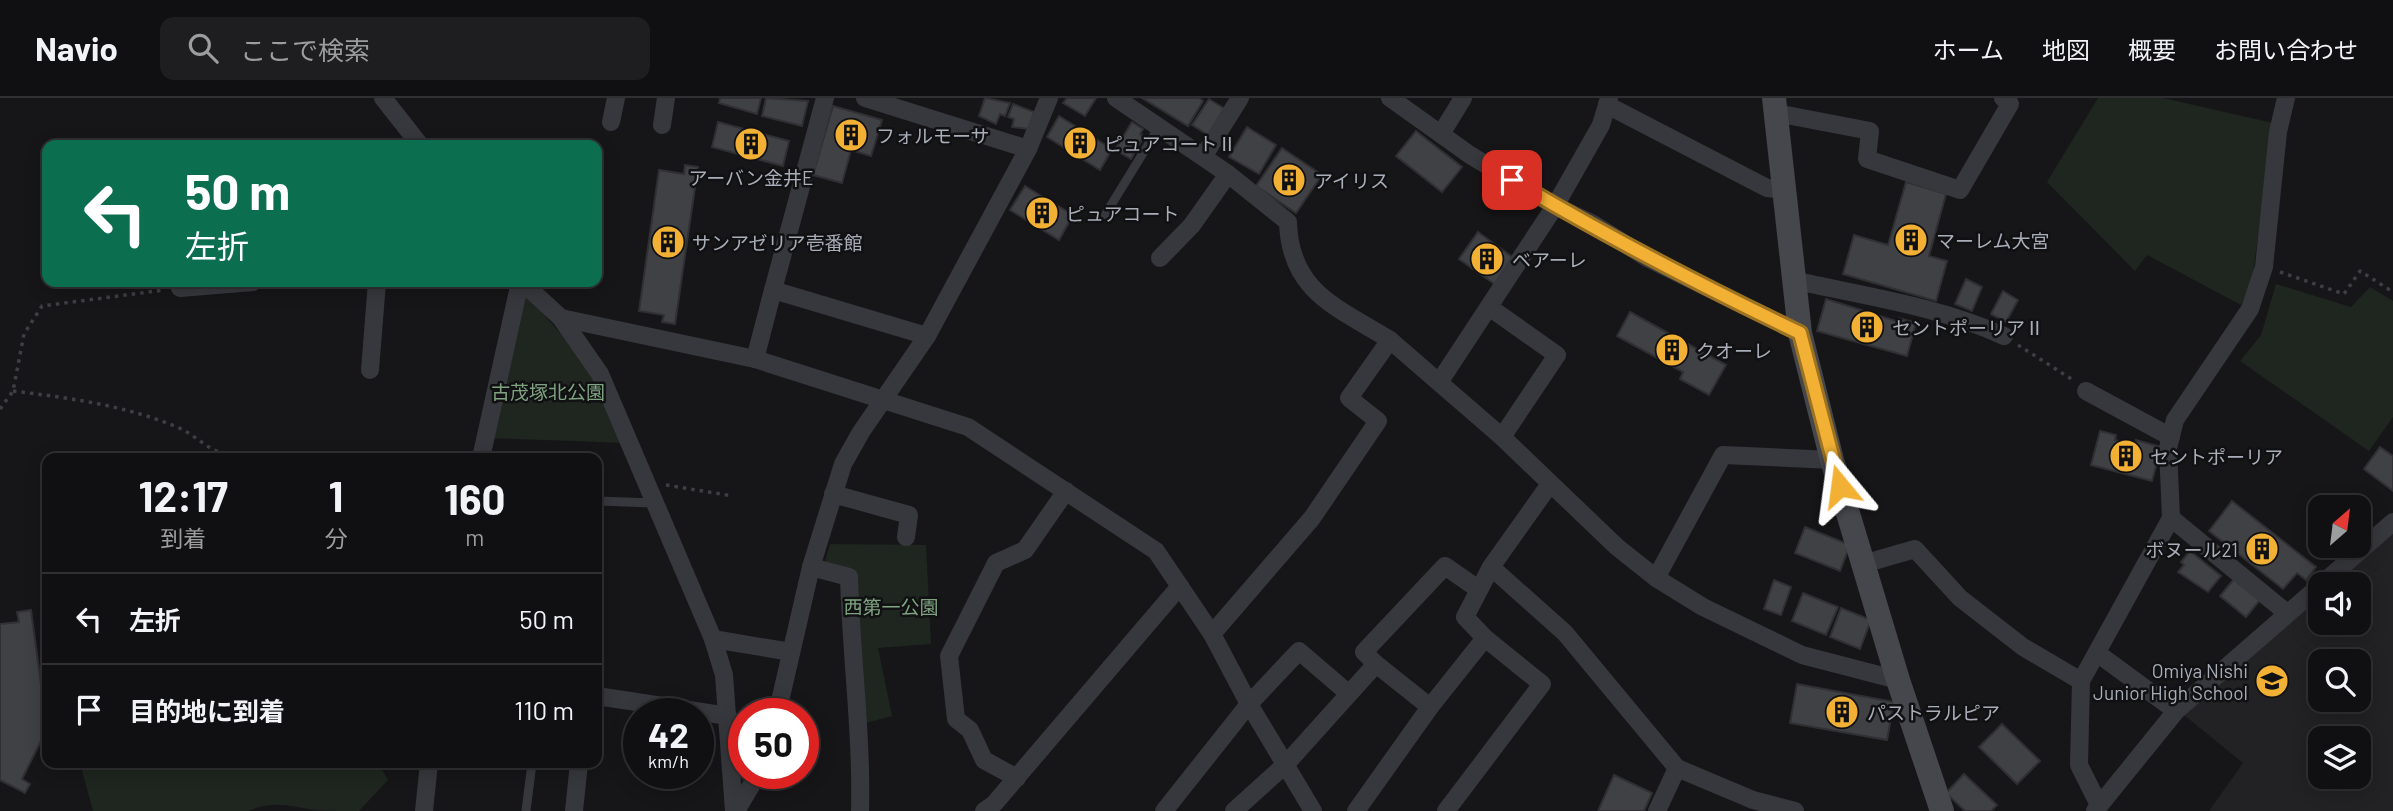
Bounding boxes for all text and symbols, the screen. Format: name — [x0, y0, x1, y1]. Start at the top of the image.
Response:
search box — [160, 17, 650, 80]
text: Navio — [35, 28, 118, 68]
icon: search — [184, 29, 222, 67]
text: ここで検索 — [240, 34, 370, 65]
text: ホーム — [1933, 35, 2004, 64]
text: 地図 — [2042, 35, 2090, 64]
text: 概要 — [2128, 35, 2176, 64]
text: お問い合わせ — [2214, 35, 2358, 64]
building icon: フォルモーサ — [832, 116, 870, 154]
place label: フォルモーサ — [876, 124, 990, 147]
building icon: ピュアコートⅡ — [1061, 124, 1099, 162]
building icon: アーバン金井E — [732, 125, 770, 163]
place label: ピュアコートⅡ — [1104, 132, 1237, 155]
pin — [1482, 150, 1542, 210]
text: 50 m — [185, 161, 290, 220]
building icon: アイリス — [1270, 161, 1308, 199]
icon: arrive — [1493, 161, 1531, 199]
place label: アーバン金井E — [688, 166, 814, 189]
icon: left — [70, 168, 161, 259]
place label: アイリス — [1314, 169, 1389, 192]
building icon: ピュアコート — [1023, 194, 1061, 232]
place label: ピュアコート — [1066, 202, 1180, 225]
building icon: マーレム大宮 — [1892, 221, 1930, 259]
building icon: サンアゼリア壱番館 — [649, 223, 687, 261]
text: 左折 — [185, 226, 249, 264]
place label: マーレム大宮 — [1936, 229, 2050, 252]
place label: サンアゼリア壱番館 — [692, 231, 863, 254]
building icon: ベアーレ — [1468, 240, 1506, 278]
place label: ベアーレ — [1512, 248, 1587, 271]
building icon: セントポーリアⅡ — [1848, 308, 1886, 346]
place label: セントポーリアⅡ — [1892, 316, 2044, 339]
building icon: クオーレ — [1653, 331, 1691, 369]
place label: クオーレ — [1696, 339, 1772, 362]
park label: 古茂塚北公園 — [491, 380, 605, 403]
building icon: セントポーリア — [2107, 437, 2145, 475]
place label: セントポーリア — [2150, 445, 2283, 468]
position arrow — [1803, 449, 1877, 523]
text: 12:17 — [139, 470, 228, 520]
text: 1 — [329, 470, 343, 520]
text: 160 — [444, 473, 505, 523]
north arrow — [2308, 495, 2371, 558]
map controls — [2308, 495, 2371, 789]
text: m — [465, 523, 484, 551]
text: 到着 — [160, 524, 206, 552]
text: 分 — [324, 524, 347, 552]
building icon: ボヌール21 — [2243, 530, 2281, 568]
place label: ボヌール21 — [2145, 538, 2238, 561]
button: sound — [2308, 572, 2371, 635]
park label: 西第一公園 — [843, 595, 939, 618]
icon: left — [70, 600, 108, 638]
text: 50 m — [519, 603, 574, 634]
text: 左折 — [129, 604, 181, 635]
button: search — [2308, 649, 2371, 712]
place label: Omiya Nishi Junior High School — [2093, 659, 2248, 704]
school or university icon: Omiya Nishi Junior High School — [2253, 662, 2291, 700]
icon: arrive — [70, 691, 108, 729]
building icon: パストラルピア — [1823, 693, 1861, 731]
text: 110 m — [514, 694, 574, 725]
text: 目的地に到着 — [129, 695, 285, 726]
speed limit sign: 50 — [728, 698, 819, 789]
place label: パストラルピア — [1867, 701, 2000, 724]
text: 42 — [648, 713, 689, 755]
button: layers — [2308, 726, 2371, 789]
text: km/h — [648, 750, 689, 772]

